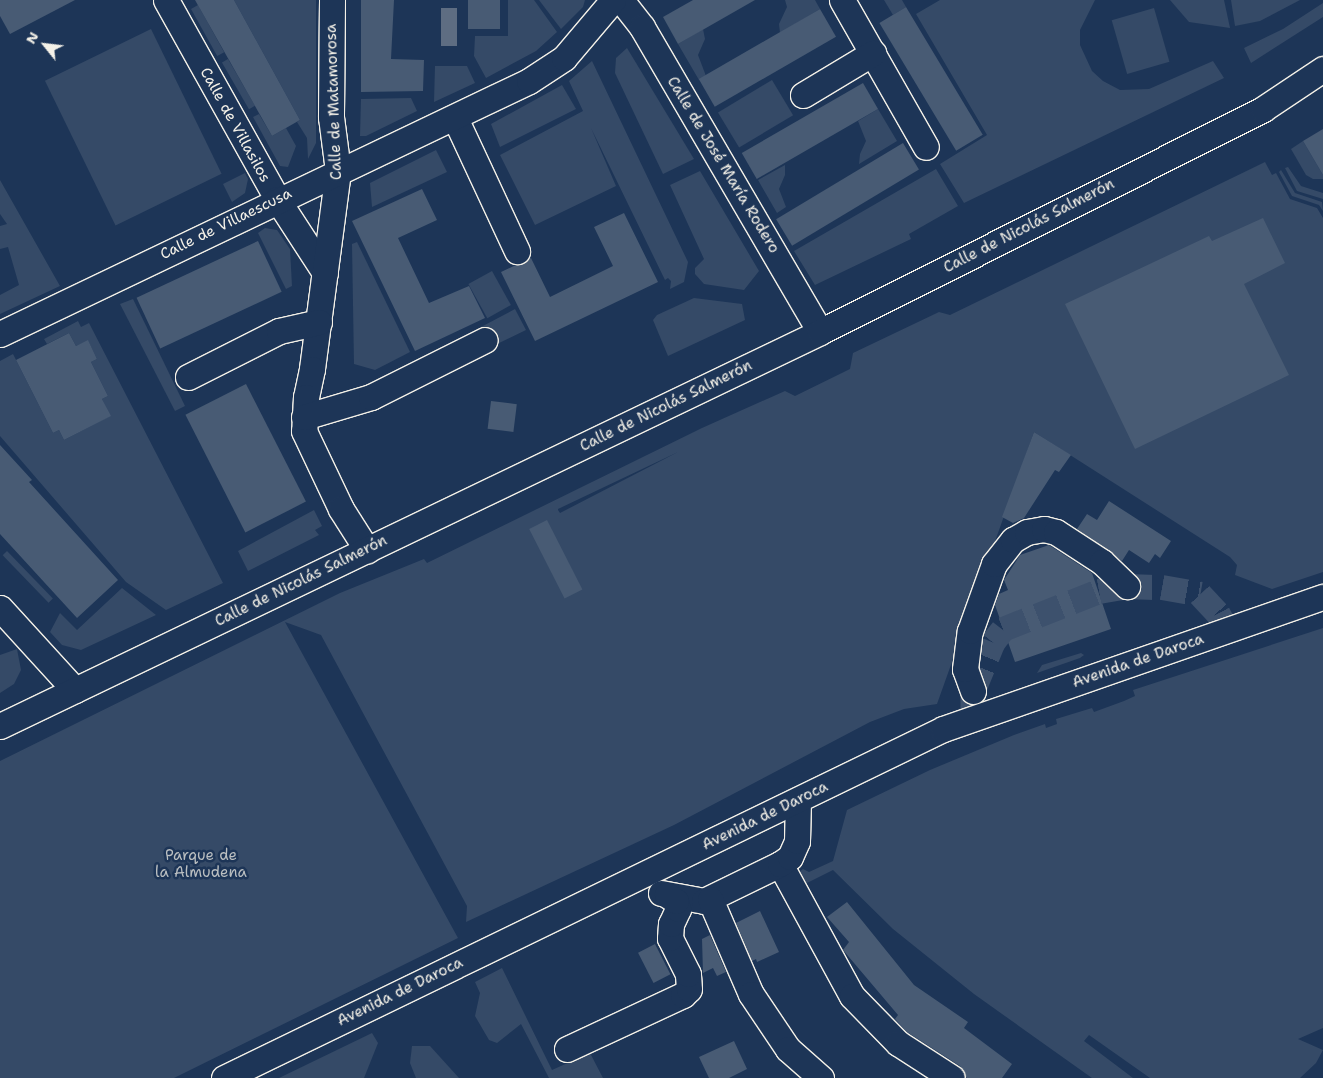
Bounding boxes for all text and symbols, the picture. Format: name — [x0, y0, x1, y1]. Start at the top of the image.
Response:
north arrow — [20, 20, 70, 70]
street label: Calle de Matamorosa — [322, 24, 346, 180]
text: N — [21, 29, 42, 47]
street label: Calle de Villasilos — [196, 65, 274, 185]
street label: Calle de José María Rodero — [663, 73, 783, 257]
street label: Calle de Nicolás Salmerón — [941, 175, 1117, 277]
street label: Calle de Villaescusa — [157, 184, 295, 264]
street label: Calle de Nicolás Salmerón — [577, 356, 755, 456]
street label: Calle de Nicolás Salmerón — [212, 531, 390, 631]
street label: Avenida de Daroca — [1070, 630, 1206, 692]
street label: Avenida de Daroca — [699, 778, 831, 854]
park label: Parque de la Almudena — [155, 846, 247, 881]
street label: Avenida de Daroca — [334, 954, 466, 1030]

